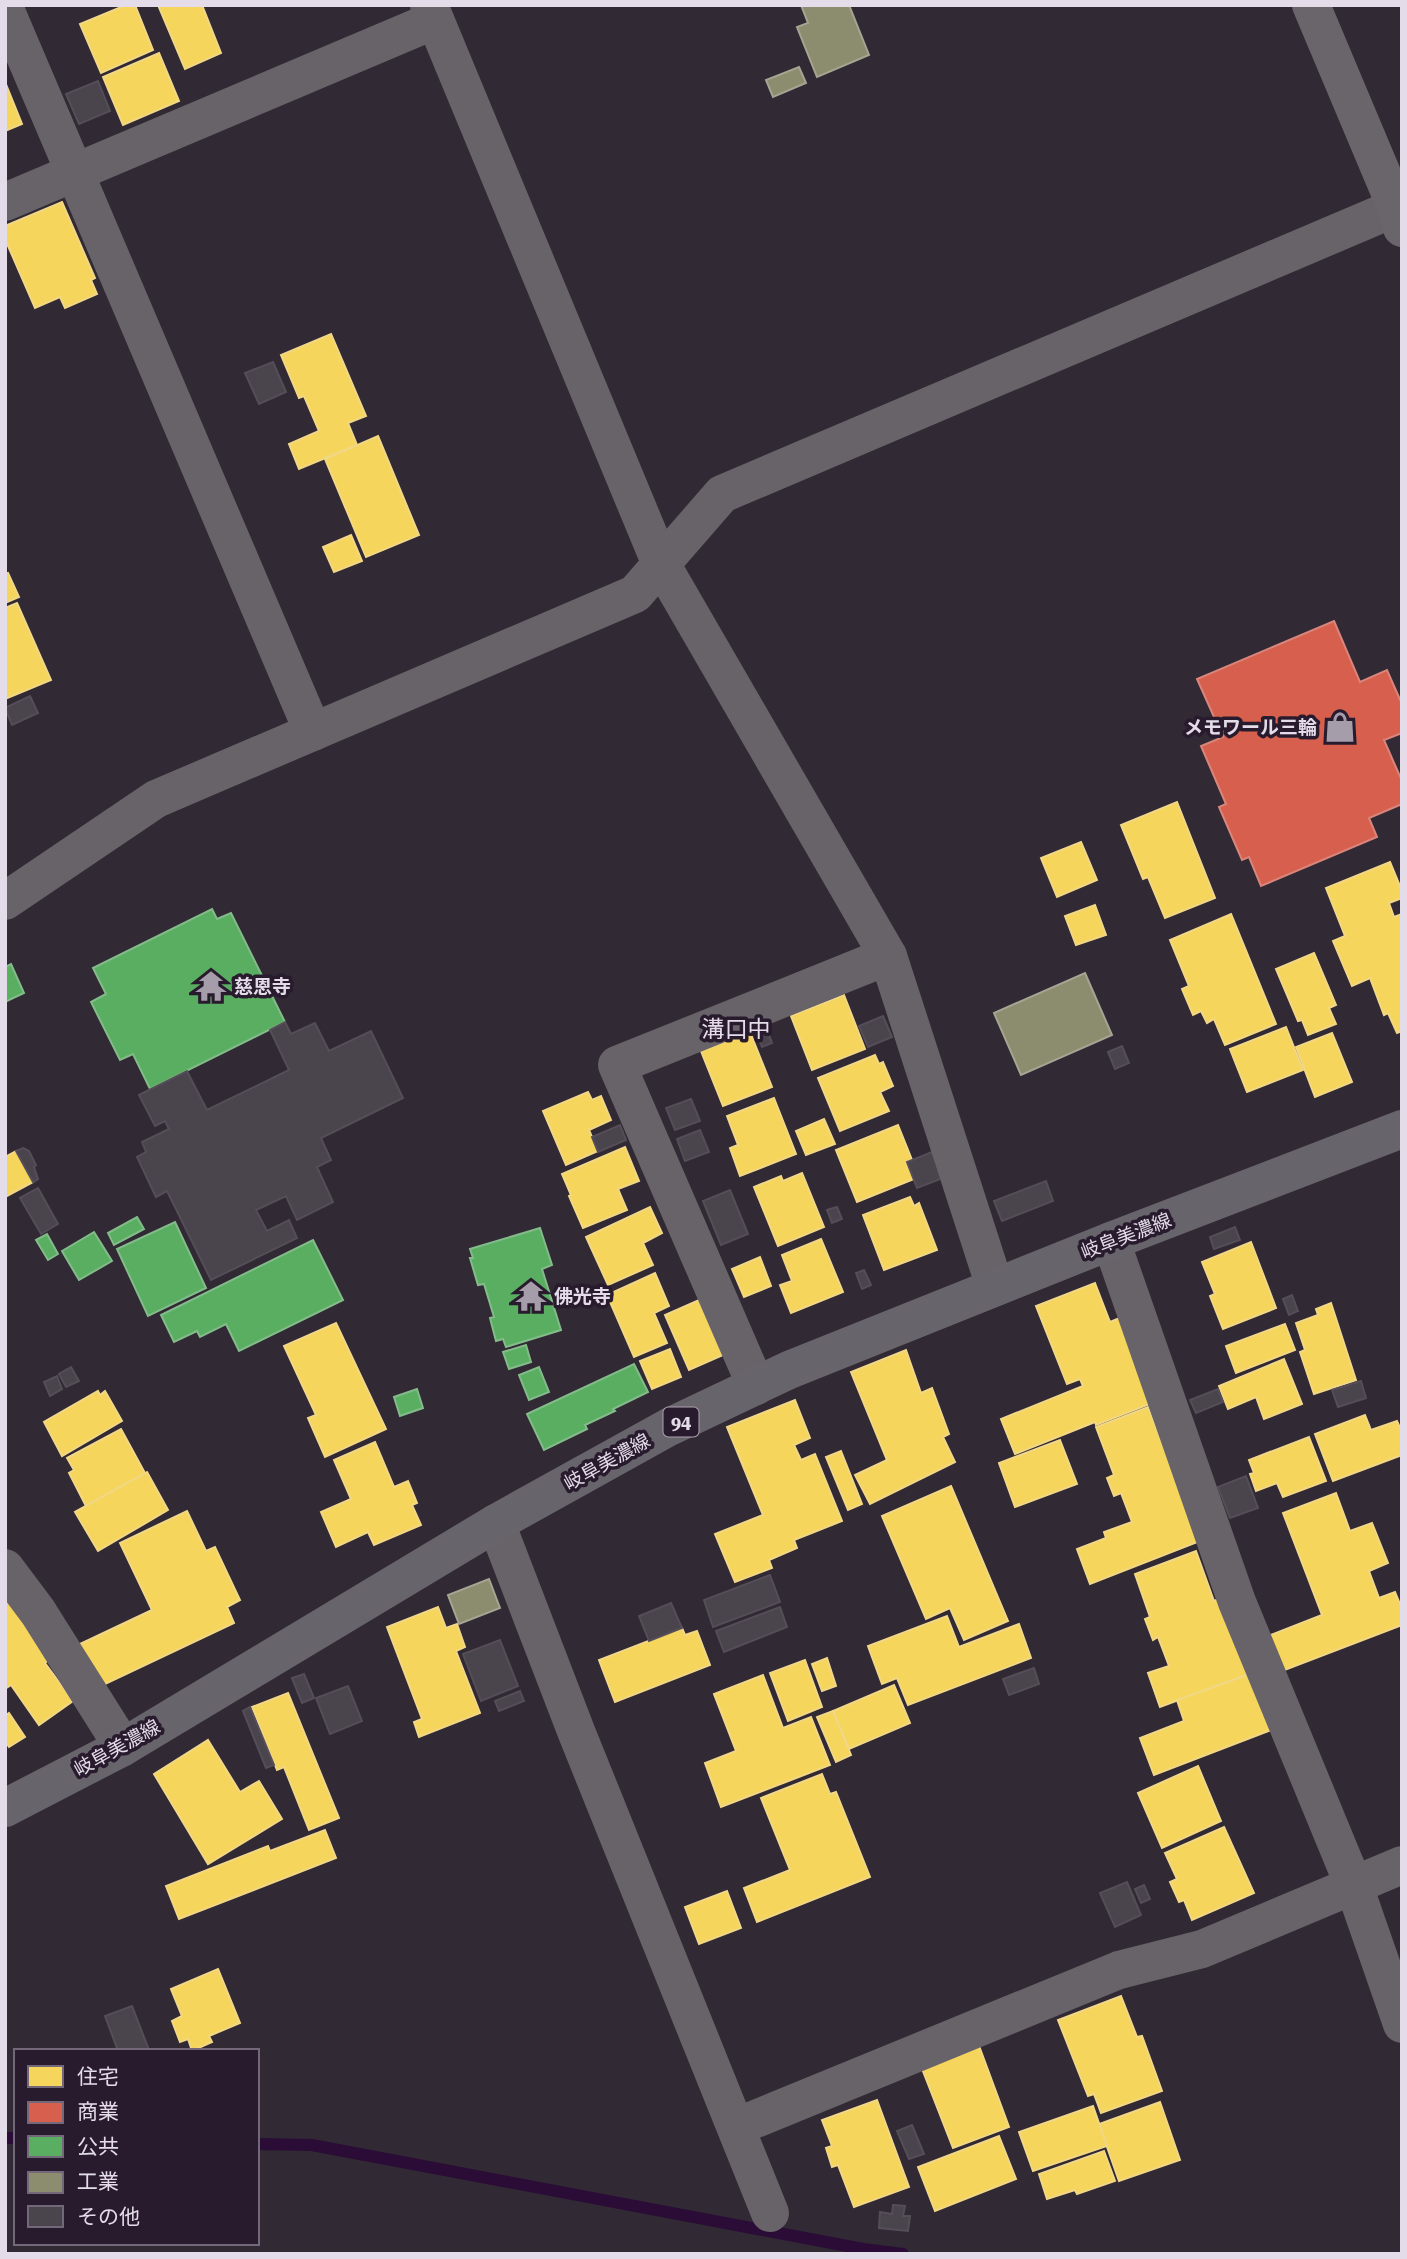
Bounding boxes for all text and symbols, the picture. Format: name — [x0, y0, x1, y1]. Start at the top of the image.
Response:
shop icon: メモワール三輪 — [1323, 710, 1357, 744]
place label: メモワール三輪 — [1184, 716, 1317, 739]
temple icon: 慈恩寺 — [194, 969, 228, 1003]
place label: 慈恩寺 — [234, 975, 291, 998]
district label: 溝口中 — [702, 1016, 771, 1043]
street label: 岐阜美濃線 — [1078, 1208, 1174, 1264]
temple icon: 佛光寺 — [514, 1279, 548, 1313]
place label: 佛光寺 — [554, 1285, 611, 1308]
road number: 94 — [664, 1408, 698, 1436]
street label: 岐阜美濃線 — [560, 1429, 654, 1495]
street label: 岐阜美濃線 — [70, 1715, 164, 1781]
legend — [14, 2049, 259, 2245]
text: 住宅 — [77, 2065, 119, 2089]
text: 商業 — [77, 2100, 119, 2124]
text: 公共 — [77, 2135, 119, 2159]
text: 工業 — [77, 2170, 119, 2194]
text: その他 — [77, 2205, 140, 2229]

